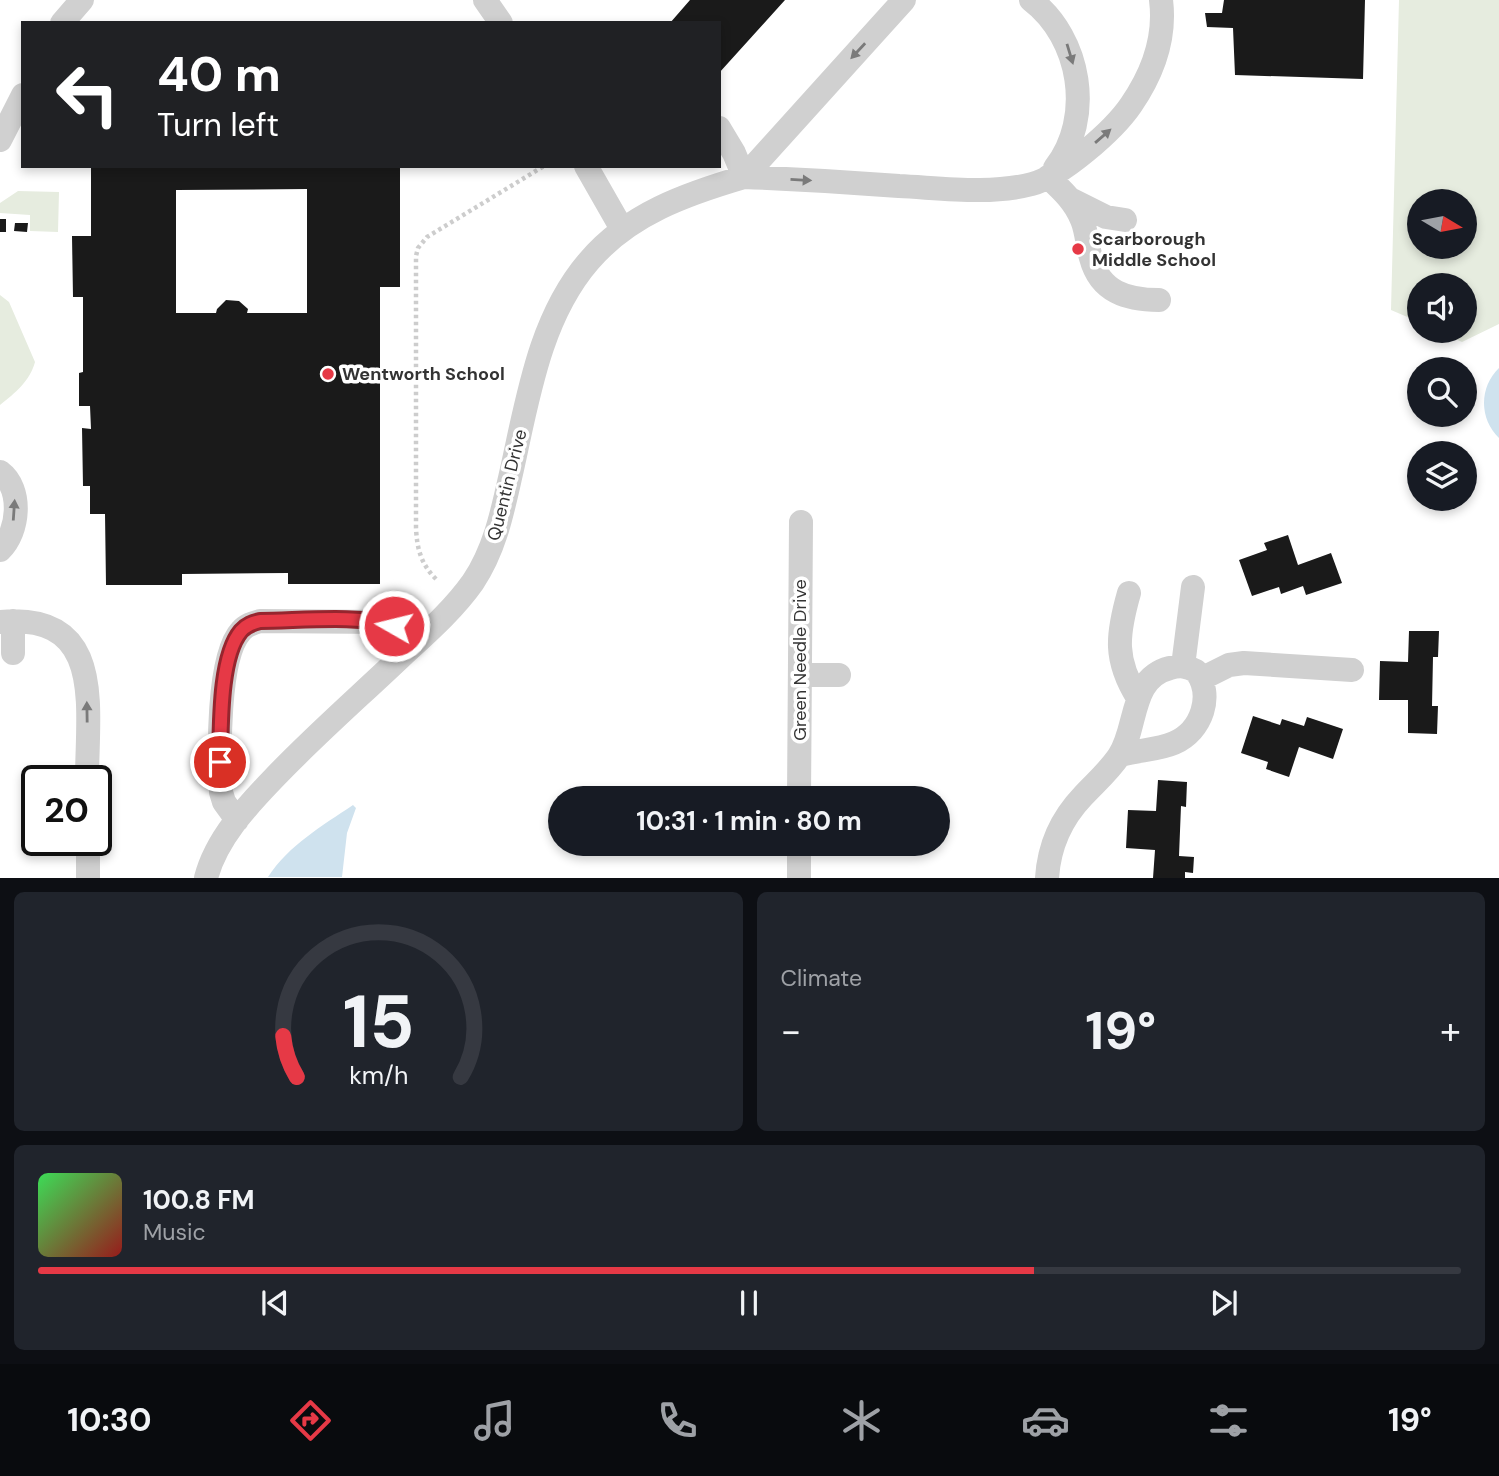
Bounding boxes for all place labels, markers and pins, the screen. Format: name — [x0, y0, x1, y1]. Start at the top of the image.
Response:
place label: Scarborough Middle School — [1092, 227, 1216, 272]
marker: Scarborough Middle School — [1070, 241, 1086, 257]
place label: Wentworth School — [342, 362, 505, 386]
marker: Wentworth School — [320, 366, 336, 382]
pin — [190, 732, 250, 792]

